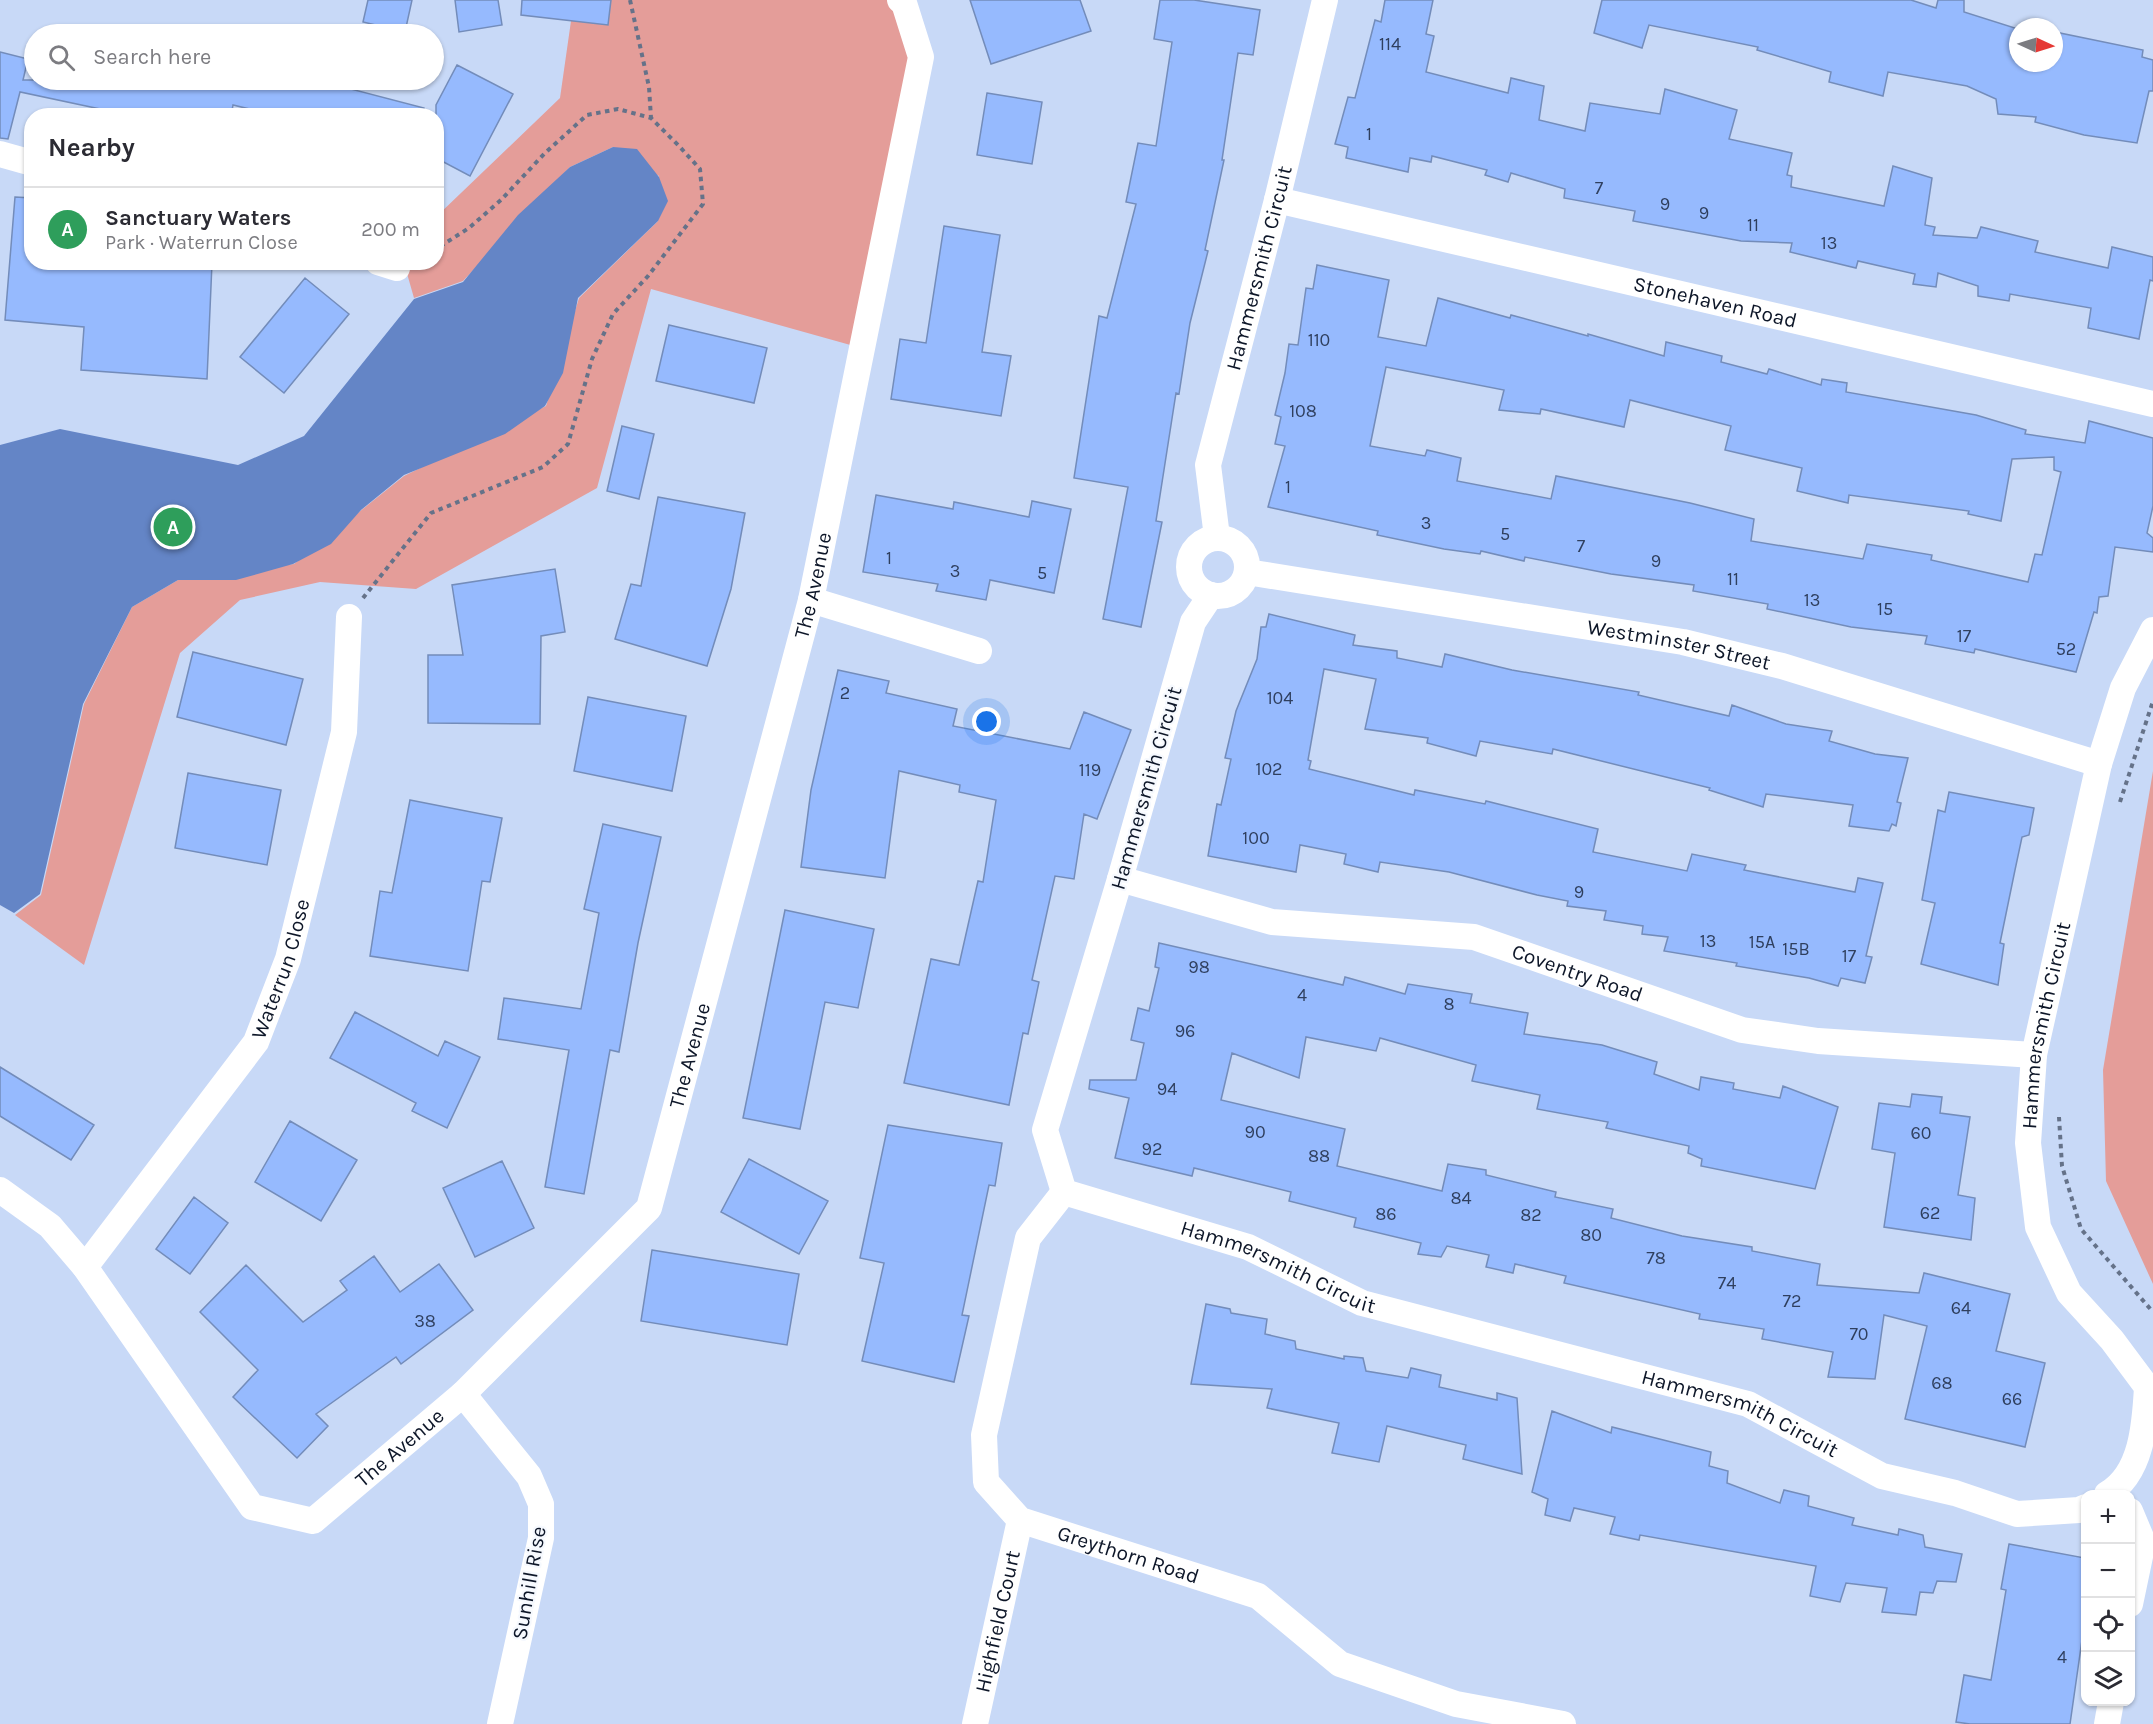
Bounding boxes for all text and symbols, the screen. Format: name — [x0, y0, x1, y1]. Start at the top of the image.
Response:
north arrow — [2009, 18, 2063, 72]
search box — [24, 24, 444, 90]
house number: 114 — [1379, 33, 1401, 55]
icon: search — [45, 41, 78, 74]
text: Search here — [93, 44, 211, 70]
house number: 1 — [1366, 123, 1372, 145]
text: Nearby — [48, 132, 135, 163]
street label: Hammersmith Circuit — [1221, 163, 1297, 373]
house number: 7 — [1595, 177, 1604, 199]
house number: 9 — [1660, 193, 1670, 215]
house number: 9 — [1699, 202, 1709, 224]
text: Sanctuary Waters — [105, 205, 291, 231]
house number: 11 — [1747, 214, 1759, 236]
text: A — [61, 218, 74, 241]
text: 200 m — [361, 218, 420, 241]
text: Park · Waterrun Close — [105, 231, 298, 254]
house number: 13 — [1821, 232, 1837, 254]
street label: Stonehaven Road — [1631, 271, 1799, 333]
house number: 110 — [1308, 329, 1330, 351]
house number: 108 — [1289, 400, 1317, 422]
house number: 1 — [1285, 476, 1291, 498]
pin: A — [154, 504, 192, 550]
house number: 3 — [1421, 512, 1431, 534]
house number: 5 — [1500, 523, 1510, 545]
street label: The Avenue — [789, 530, 836, 641]
house number: 7 — [1577, 535, 1586, 557]
house number: 1 — [886, 547, 892, 569]
house number: 9 — [1651, 550, 1661, 572]
house number: 3 — [950, 560, 960, 582]
house number: 5 — [1037, 562, 1047, 584]
house number: 11 — [1727, 568, 1739, 590]
house number: 13 — [1804, 589, 1820, 611]
house number: 15 — [1877, 598, 1893, 620]
street label: Westminster Street — [1585, 615, 1773, 675]
house number: 17 — [1957, 625, 1972, 647]
house number: 52 — [2056, 638, 2076, 660]
house number: 2 — [840, 682, 850, 704]
street label: Hammersmith Circuit — [1105, 684, 1187, 892]
house number: 104 — [1267, 687, 1293, 709]
your location — [972, 707, 1001, 736]
house number: 102 — [1255, 758, 1283, 780]
house number: 119 — [1079, 759, 1101, 781]
house number: 100 — [1242, 827, 1270, 849]
house number: 9 — [1574, 881, 1584, 903]
street label: Waterrun Close — [246, 896, 314, 1042]
street label: Hammersmith Circuit — [2017, 920, 2075, 1130]
house number: 13 — [1700, 930, 1716, 952]
house number: 15A — [1749, 931, 1775, 953]
house number: 15B — [1782, 938, 1810, 960]
street label: Coventry Road — [1509, 939, 1646, 1007]
house number: 17 — [1842, 945, 1857, 967]
house number: 98 — [1188, 956, 1210, 978]
house number: 4 — [1297, 984, 1307, 1006]
house number: 8 — [1443, 993, 1455, 1015]
street label: The Avenue — [664, 1000, 715, 1111]
house number: 96 — [1175, 1020, 1195, 1042]
house number: 94 — [1157, 1078, 1177, 1100]
house number: 90 — [1244, 1121, 1266, 1143]
house number: 60 — [1911, 1122, 1932, 1144]
house number: 92 — [1142, 1138, 1162, 1160]
house number: 88 — [1308, 1145, 1330, 1167]
house number: 84 — [1450, 1187, 1472, 1209]
house number: 62 — [1920, 1202, 1940, 1224]
house number: 86 — [1375, 1203, 1397, 1225]
house number: 82 — [1520, 1204, 1542, 1226]
street label: Hammersmith Circuit — [1178, 1216, 1378, 1318]
house number: 80 — [1580, 1224, 1602, 1246]
house number: 78 — [1646, 1247, 1666, 1269]
house number: 74 — [1718, 1272, 1736, 1294]
house number: 72 — [1783, 1290, 1801, 1312]
house number: 64 — [1951, 1297, 1971, 1319]
house number: 38 — [414, 1310, 436, 1332]
house number: 70 — [1849, 1323, 1869, 1345]
street label: Hammersmith Circuit — [1639, 1365, 1842, 1462]
house number: 68 — [1931, 1372, 1953, 1394]
house number: 66 — [2002, 1388, 2022, 1410]
street label: The Avenue — [351, 1404, 449, 1492]
map controls — [2081, 1490, 2135, 1706]
button: + — [2081, 1490, 2135, 1544]
street label: Greythorn Road — [1054, 1521, 1202, 1588]
street label: Sunhill Rise — [507, 1524, 551, 1642]
button: − — [2081, 1544, 2135, 1598]
street label: Highfield Court — [970, 1548, 1025, 1695]
button: locate — [2081, 1598, 2135, 1652]
house number: 4 — [2057, 1646, 2067, 1668]
button: layers — [2081, 1652, 2135, 1706]

